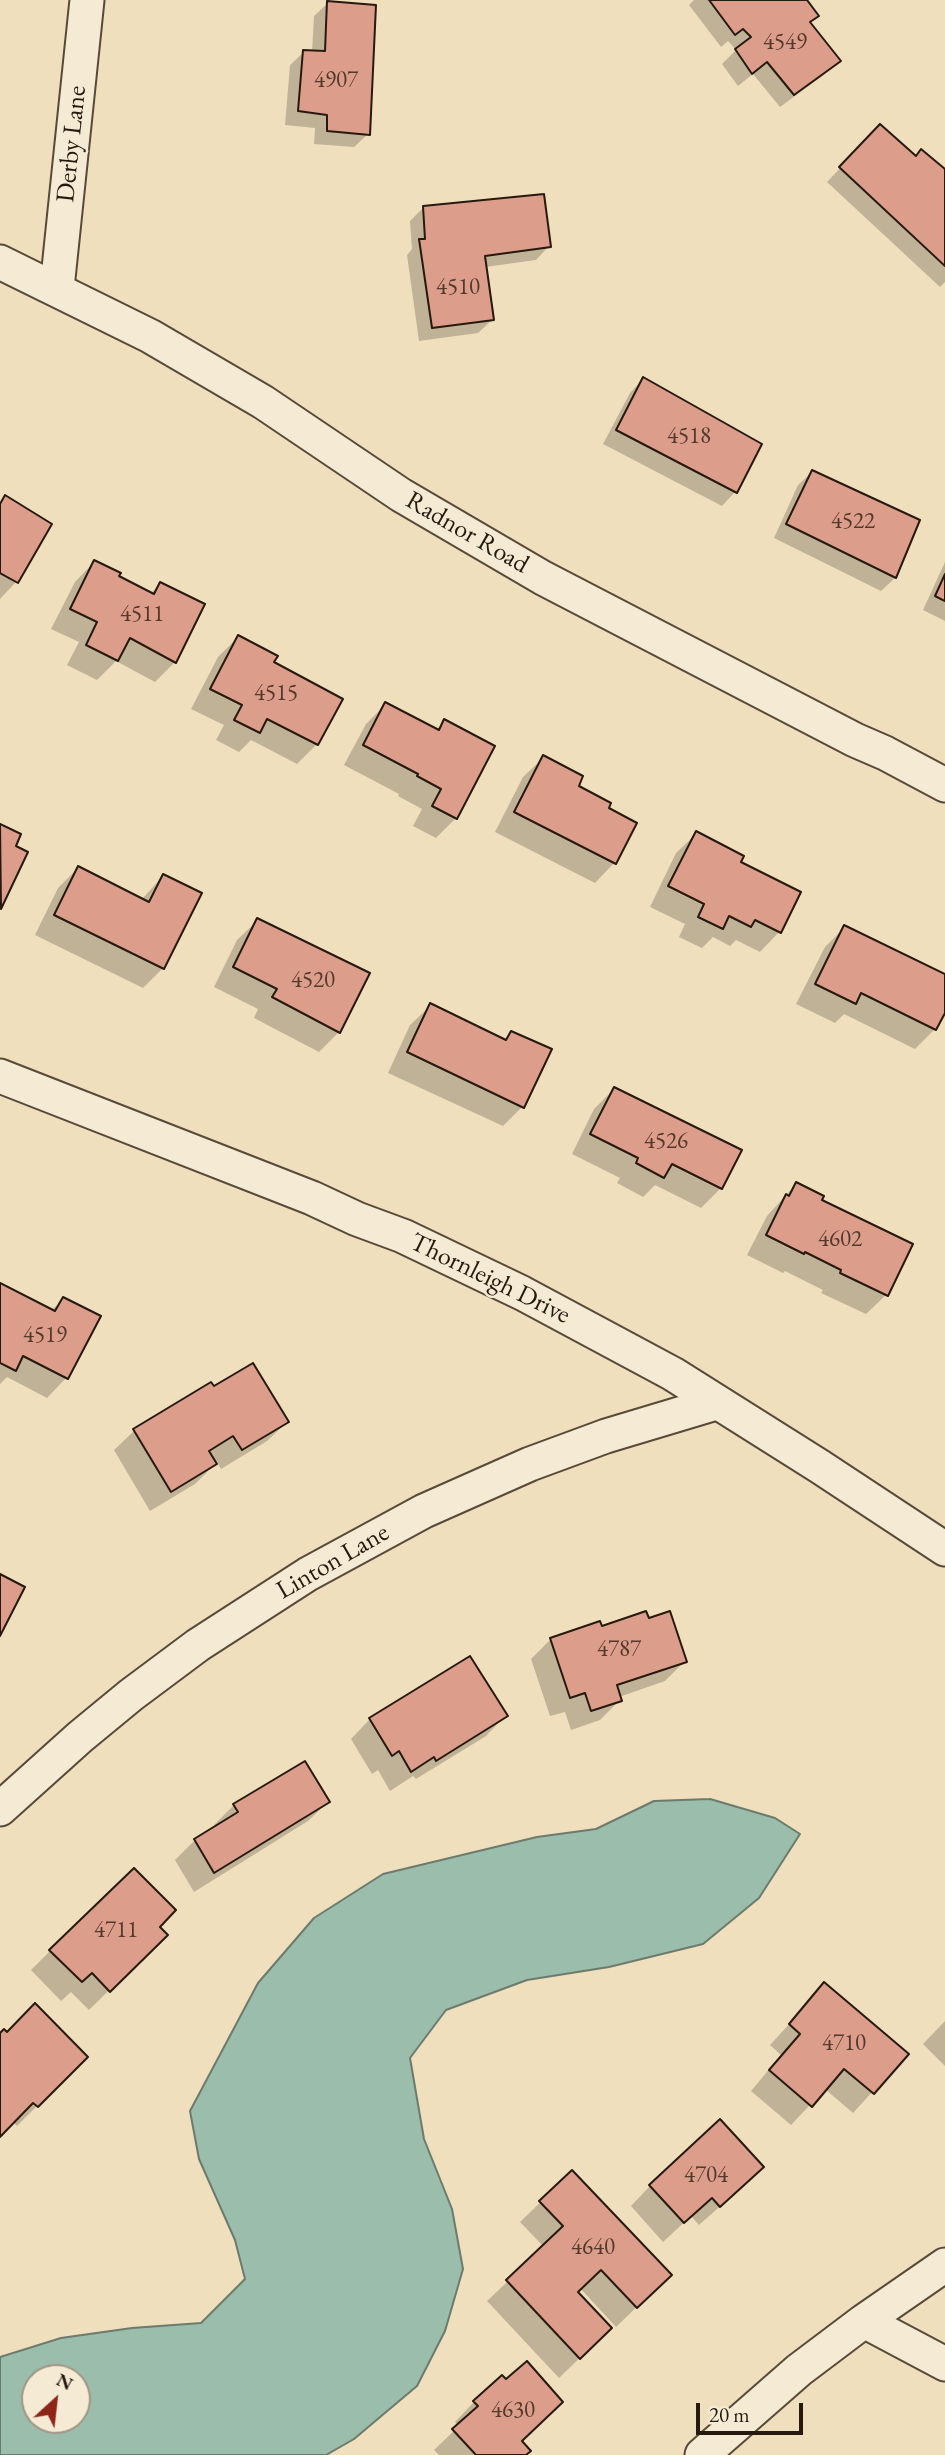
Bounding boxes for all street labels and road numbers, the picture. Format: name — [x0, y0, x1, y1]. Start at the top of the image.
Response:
street label: Derby Lane — [50, 84, 94, 204]
street label: Radnor Road — [400, 485, 534, 581]
street label: Thornleigh Drive — [405, 1227, 575, 1331]
street label: Linton Lane — [271, 1517, 395, 1607]

